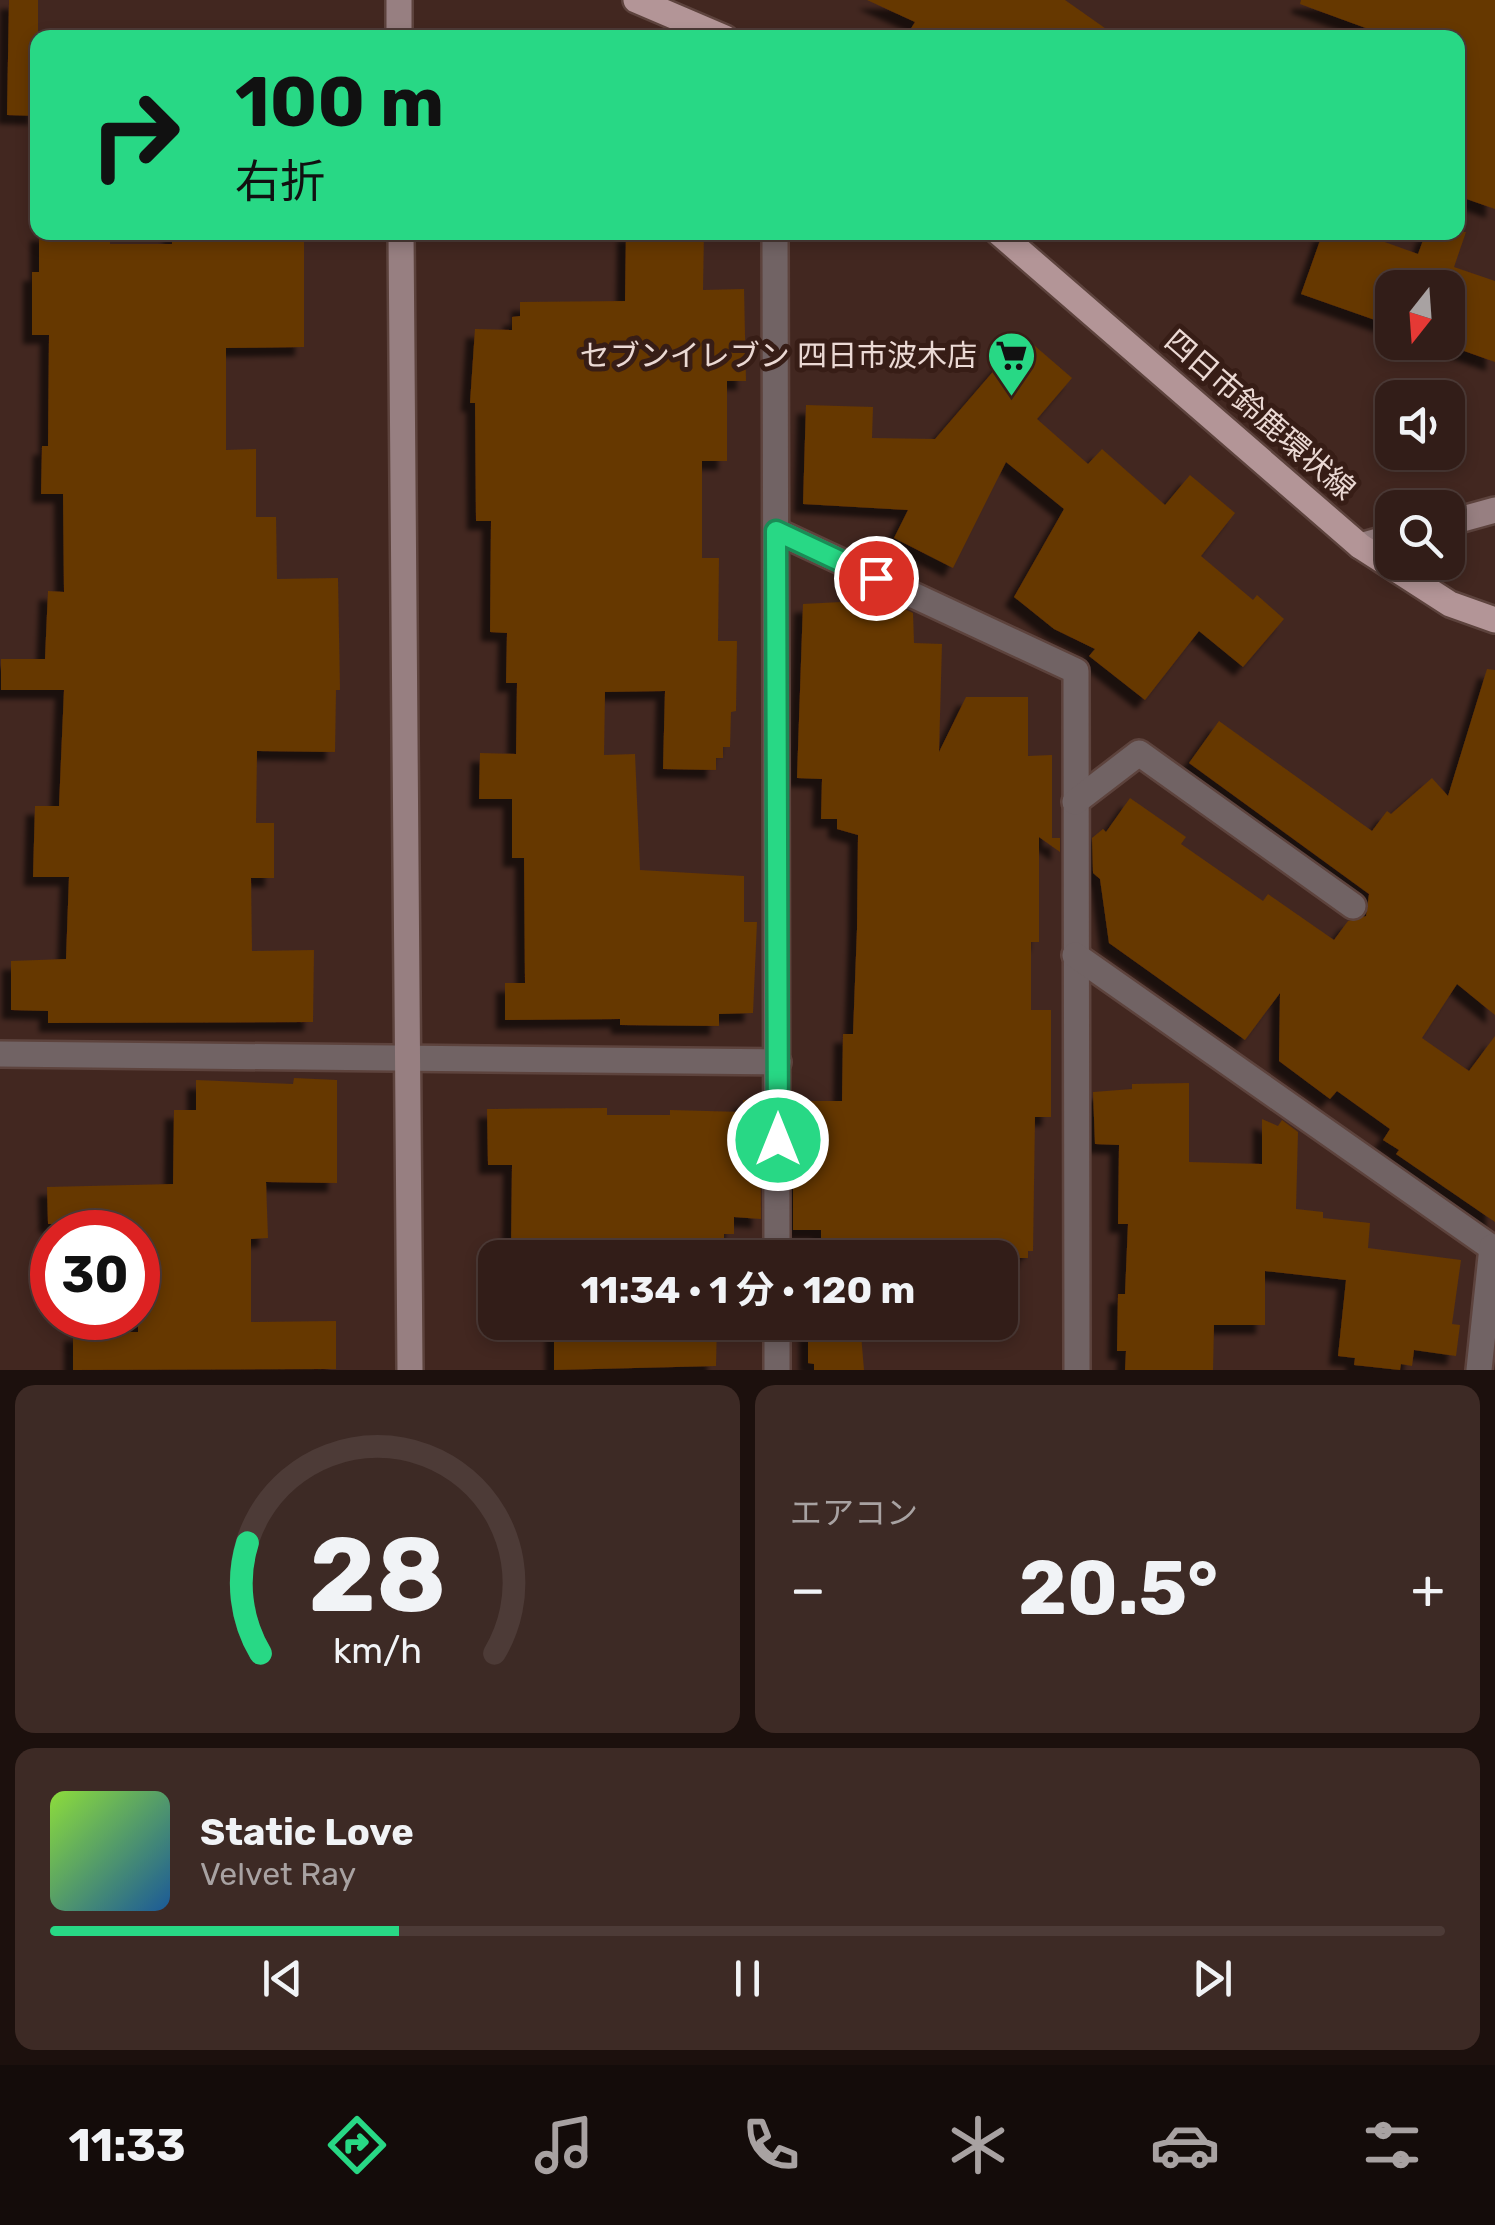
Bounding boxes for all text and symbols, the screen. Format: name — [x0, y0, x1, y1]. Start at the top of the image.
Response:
text: 100 m — [235, 61, 444, 144]
icon: right — [70, 70, 200, 200]
text: 右折 — [235, 155, 325, 208]
north arrow — [1375, 270, 1465, 360]
map controls — [1375, 270, 1465, 580]
street label: 四日市鈴鹿環状線 — [1158, 323, 1362, 507]
supermarket icon: セブンイレブン 四日市波木店 — [986, 330, 1038, 398]
place label: セブンイレブン 四日市波木店 — [580, 338, 977, 374]
button: sound — [1375, 380, 1465, 470]
button: search — [1375, 490, 1465, 580]
pin — [834, 536, 919, 621]
icon: arrive — [849, 551, 904, 606]
position arrow — [726, 1088, 830, 1192]
speed limit sign: 30 — [30, 1210, 160, 1340]
text: 11:34 · 1 分 · 120 m — [581, 1267, 915, 1313]
text: エアコン — [790, 1494, 918, 1532]
text: 28 — [308, 1514, 447, 1637]
text: 20.5° — [1018, 1544, 1218, 1633]
text: − — [790, 1557, 826, 1622]
text: + — [1411, 1557, 1445, 1622]
text: km/h — [333, 1630, 422, 1672]
text: Static Love — [200, 1809, 414, 1855]
text: Velvet Ray — [200, 1855, 356, 1893]
icon: previous — [255, 1951, 310, 2006]
icon: pause — [720, 1951, 775, 2006]
icon: next — [1185, 1951, 1240, 2006]
icon: directions — [322, 2110, 392, 2180]
icon: music — [529, 2110, 599, 2180]
icon: phone — [736, 2110, 806, 2180]
icon: climate — [943, 2110, 1013, 2180]
icon: car — [1150, 2110, 1220, 2180]
icon: filters — [1357, 2110, 1427, 2180]
text: 11:33 — [68, 2119, 186, 2172]

